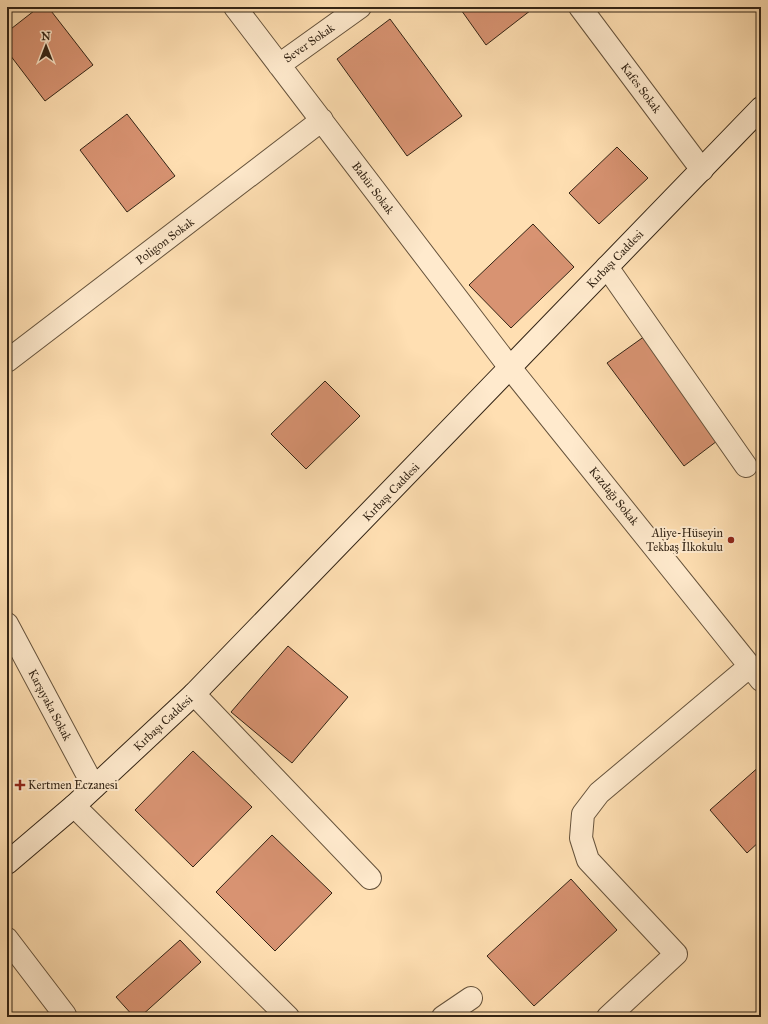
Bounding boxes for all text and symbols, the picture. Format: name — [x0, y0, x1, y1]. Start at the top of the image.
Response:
street label: Sever Sokak — [281, 20, 337, 66]
north arrow — [26, 26, 66, 66]
text: N — [41, 30, 51, 43]
street label: Kafes Sokak — [618, 60, 664, 116]
street label: Babür Sokak — [349, 159, 397, 217]
street label: Poligon Sokak — [133, 214, 198, 268]
street label: Kırbaşı Caddesi — [584, 227, 647, 291]
street label: Kırbaşı Caddesi — [360, 460, 423, 524]
street label: Kazdağı Sokak — [585, 464, 642, 529]
place label: Aliye-Hüseyin Tekbaş İlkokulu — [646, 526, 724, 554]
marker: Aliye-Hüseyin Tekbaş İlkokulu — [726, 535, 736, 545]
street label: Karşıyaka Sokak — [25, 667, 75, 743]
street label: Kırbaşı Caddesi — [131, 692, 196, 754]
place label: Kertmen Eczanesi — [28, 778, 118, 792]
marker: Kertmen Eczanesi — [15, 780, 25, 790]

